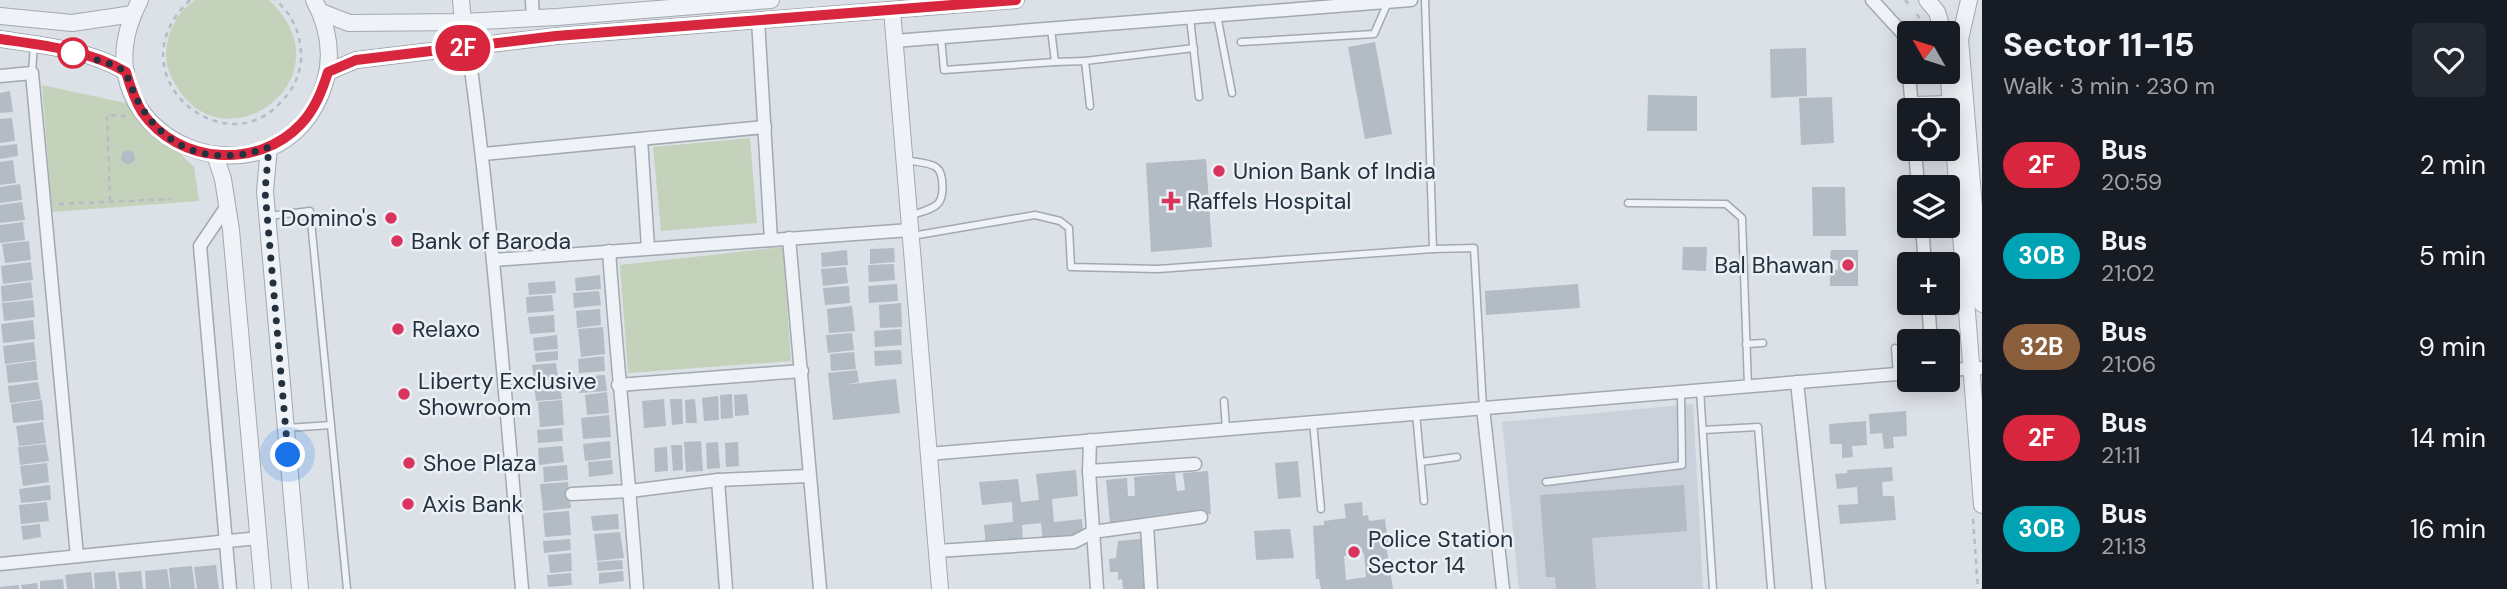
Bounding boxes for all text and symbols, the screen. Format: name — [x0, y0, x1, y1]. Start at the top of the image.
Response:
north arrow — [1897, 21, 1960, 84]
map controls — [1897, 21, 1960, 392]
text: Sector 11-15 — [2003, 23, 2195, 66]
button: heart — [2412, 23, 2486, 97]
line badge: 2F — [432, 25, 494, 71]
text: 2F — [449, 32, 477, 63]
unlabelled marker — [58, 38, 88, 68]
text: Walk · 3 min · 230 m — [2003, 71, 2215, 101]
button: locate — [1897, 98, 1960, 161]
text: Bus — [2101, 133, 2147, 167]
text: 2 min — [2420, 148, 2486, 182]
text: 2F — [2028, 149, 2055, 180]
place label: Union Bank of India — [1233, 156, 1436, 186]
marker: Union Bank of India — [1211, 163, 1227, 179]
text: 20:59 — [2101, 167, 2162, 197]
button: layers — [1897, 175, 1960, 238]
place label: Raffels Hospital — [1187, 186, 1351, 216]
marker: Raffels Hospital — [1161, 191, 1181, 211]
place label: Domino's — [280, 203, 377, 233]
marker: Domino's — [383, 210, 399, 226]
text: Bus — [2101, 224, 2147, 258]
place label: Bank of Baroda — [411, 226, 571, 256]
marker: Bank of Baroda — [389, 233, 405, 249]
text: 5 min — [2419, 239, 2486, 273]
text: 30B — [2018, 240, 2065, 271]
place label: Bal Bhawan — [1714, 250, 1834, 280]
button: + — [1897, 252, 1960, 315]
marker: Bal Bhawan — [1840, 257, 1856, 273]
text: 21:02 — [2101, 258, 2155, 288]
place label: Relaxo — [412, 314, 480, 344]
text: Bus — [2101, 315, 2147, 349]
marker: Relaxo — [390, 321, 406, 337]
button: − — [1897, 329, 1960, 392]
text: 9 min — [2418, 330, 2486, 364]
text: 32B — [2020, 331, 2063, 362]
text: 21:06 — [2101, 349, 2156, 379]
place label: Liberty Exclusive Showroom — [418, 366, 597, 422]
marker: Liberty Exclusive Showroom — [396, 386, 412, 402]
text: Bus — [2101, 406, 2147, 440]
text: 14 min — [2411, 421, 2486, 455]
text: 2F — [2028, 422, 2055, 453]
your location — [270, 437, 305, 472]
text: 21:11 — [2101, 440, 2140, 470]
place label: Shoe Plaza — [423, 448, 536, 478]
marker: Shoe Plaza — [401, 455, 417, 471]
place label: Axis Bank — [422, 489, 523, 519]
marker: Axis Bank — [400, 496, 416, 512]
text: Bus — [2101, 497, 2147, 531]
text: 16 min — [2410, 512, 2486, 546]
text: 30B — [2018, 513, 2065, 544]
place label: Police Station Sector 14 — [1368, 524, 1513, 580]
text: 21:13 — [2101, 531, 2147, 561]
marker: Police Station Sector 14 — [1346, 544, 1362, 560]

